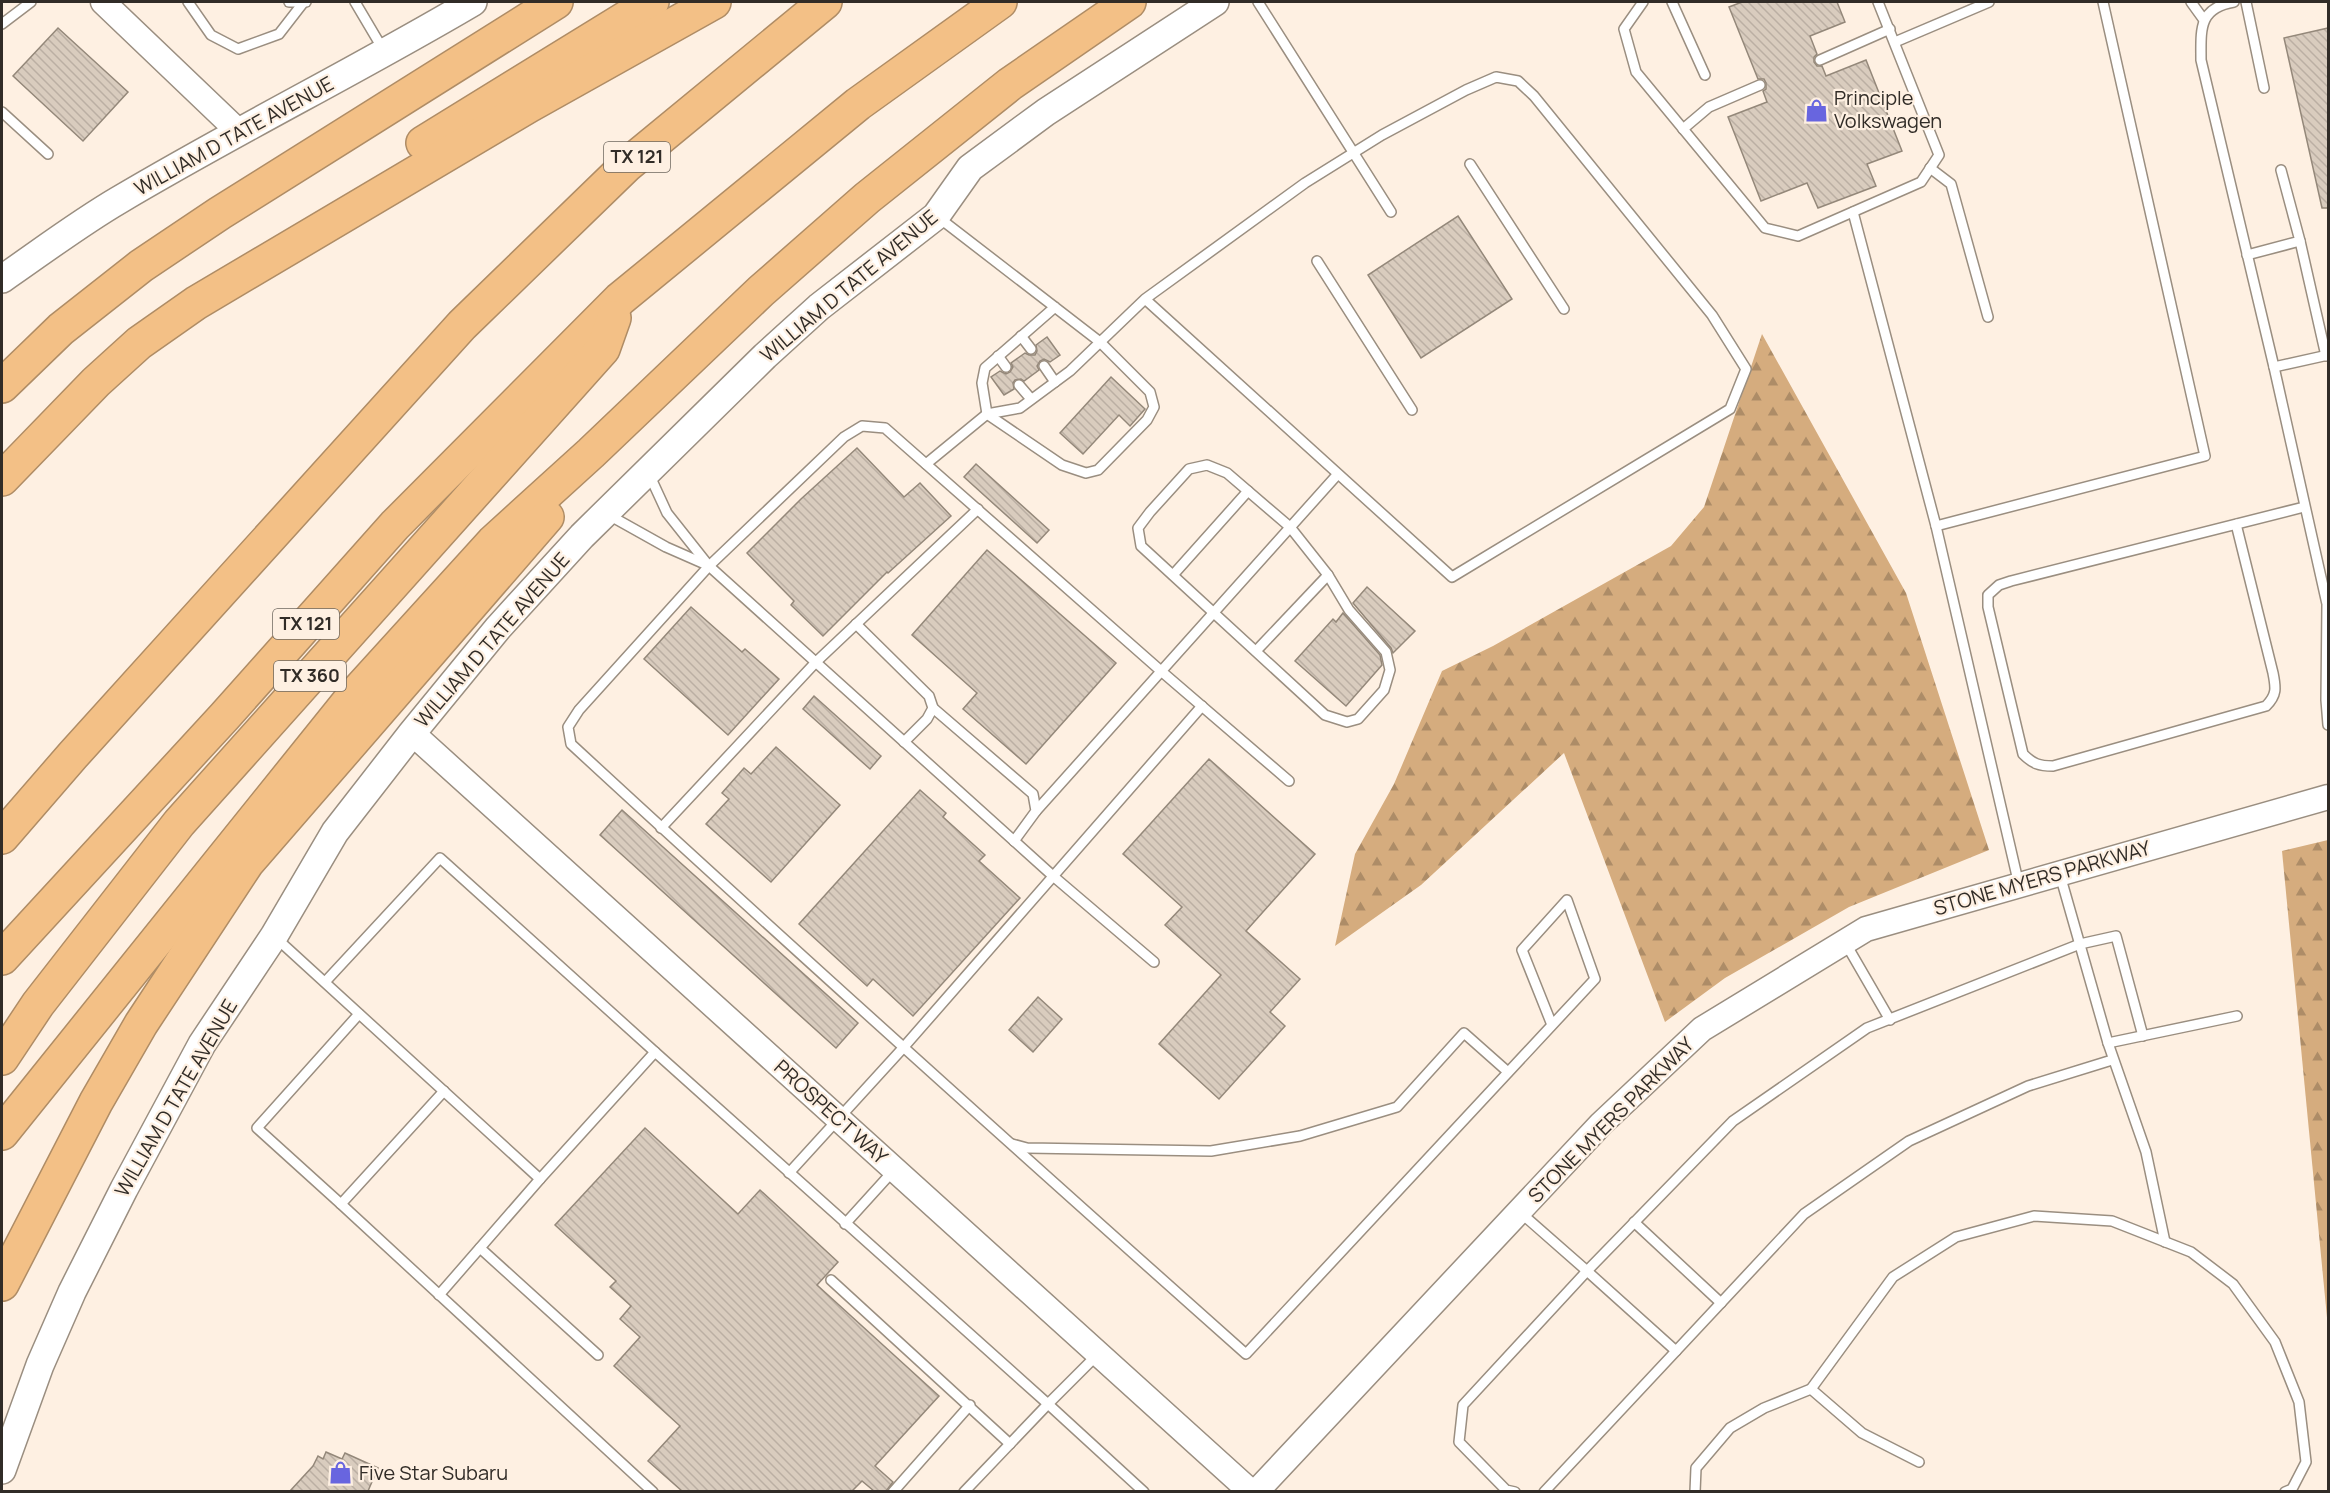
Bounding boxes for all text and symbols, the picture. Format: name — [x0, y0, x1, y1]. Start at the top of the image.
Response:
street label: WILLIAM D TATE AVENUE — [129, 70, 338, 202]
place label: Principle Volkswagen — [1834, 84, 1942, 134]
shop icon: Principle Volkswagen — [1803, 97, 1829, 123]
road number: TX 121 — [604, 142, 670, 172]
street label: WILLIAM D TATE AVENUE — [754, 203, 943, 368]
street label: WILLIAM D TATE AVENUE — [408, 546, 575, 733]
road number: TX 121 — [273, 609, 339, 639]
road number: TX 360 — [274, 661, 346, 691]
street label: STONE MYERS PARKWAY — [1930, 833, 2154, 921]
street label: WILLIAM D TATE AVENUE — [108, 994, 243, 1201]
street label: STONE MYERS PARKWAY — [1522, 1030, 1700, 1208]
street label: PROSPECT WAY — [769, 1053, 895, 1170]
place label: Five Star Subaru — [359, 1459, 508, 1486]
shop icon: Five Star Subaru — [328, 1460, 354, 1486]

